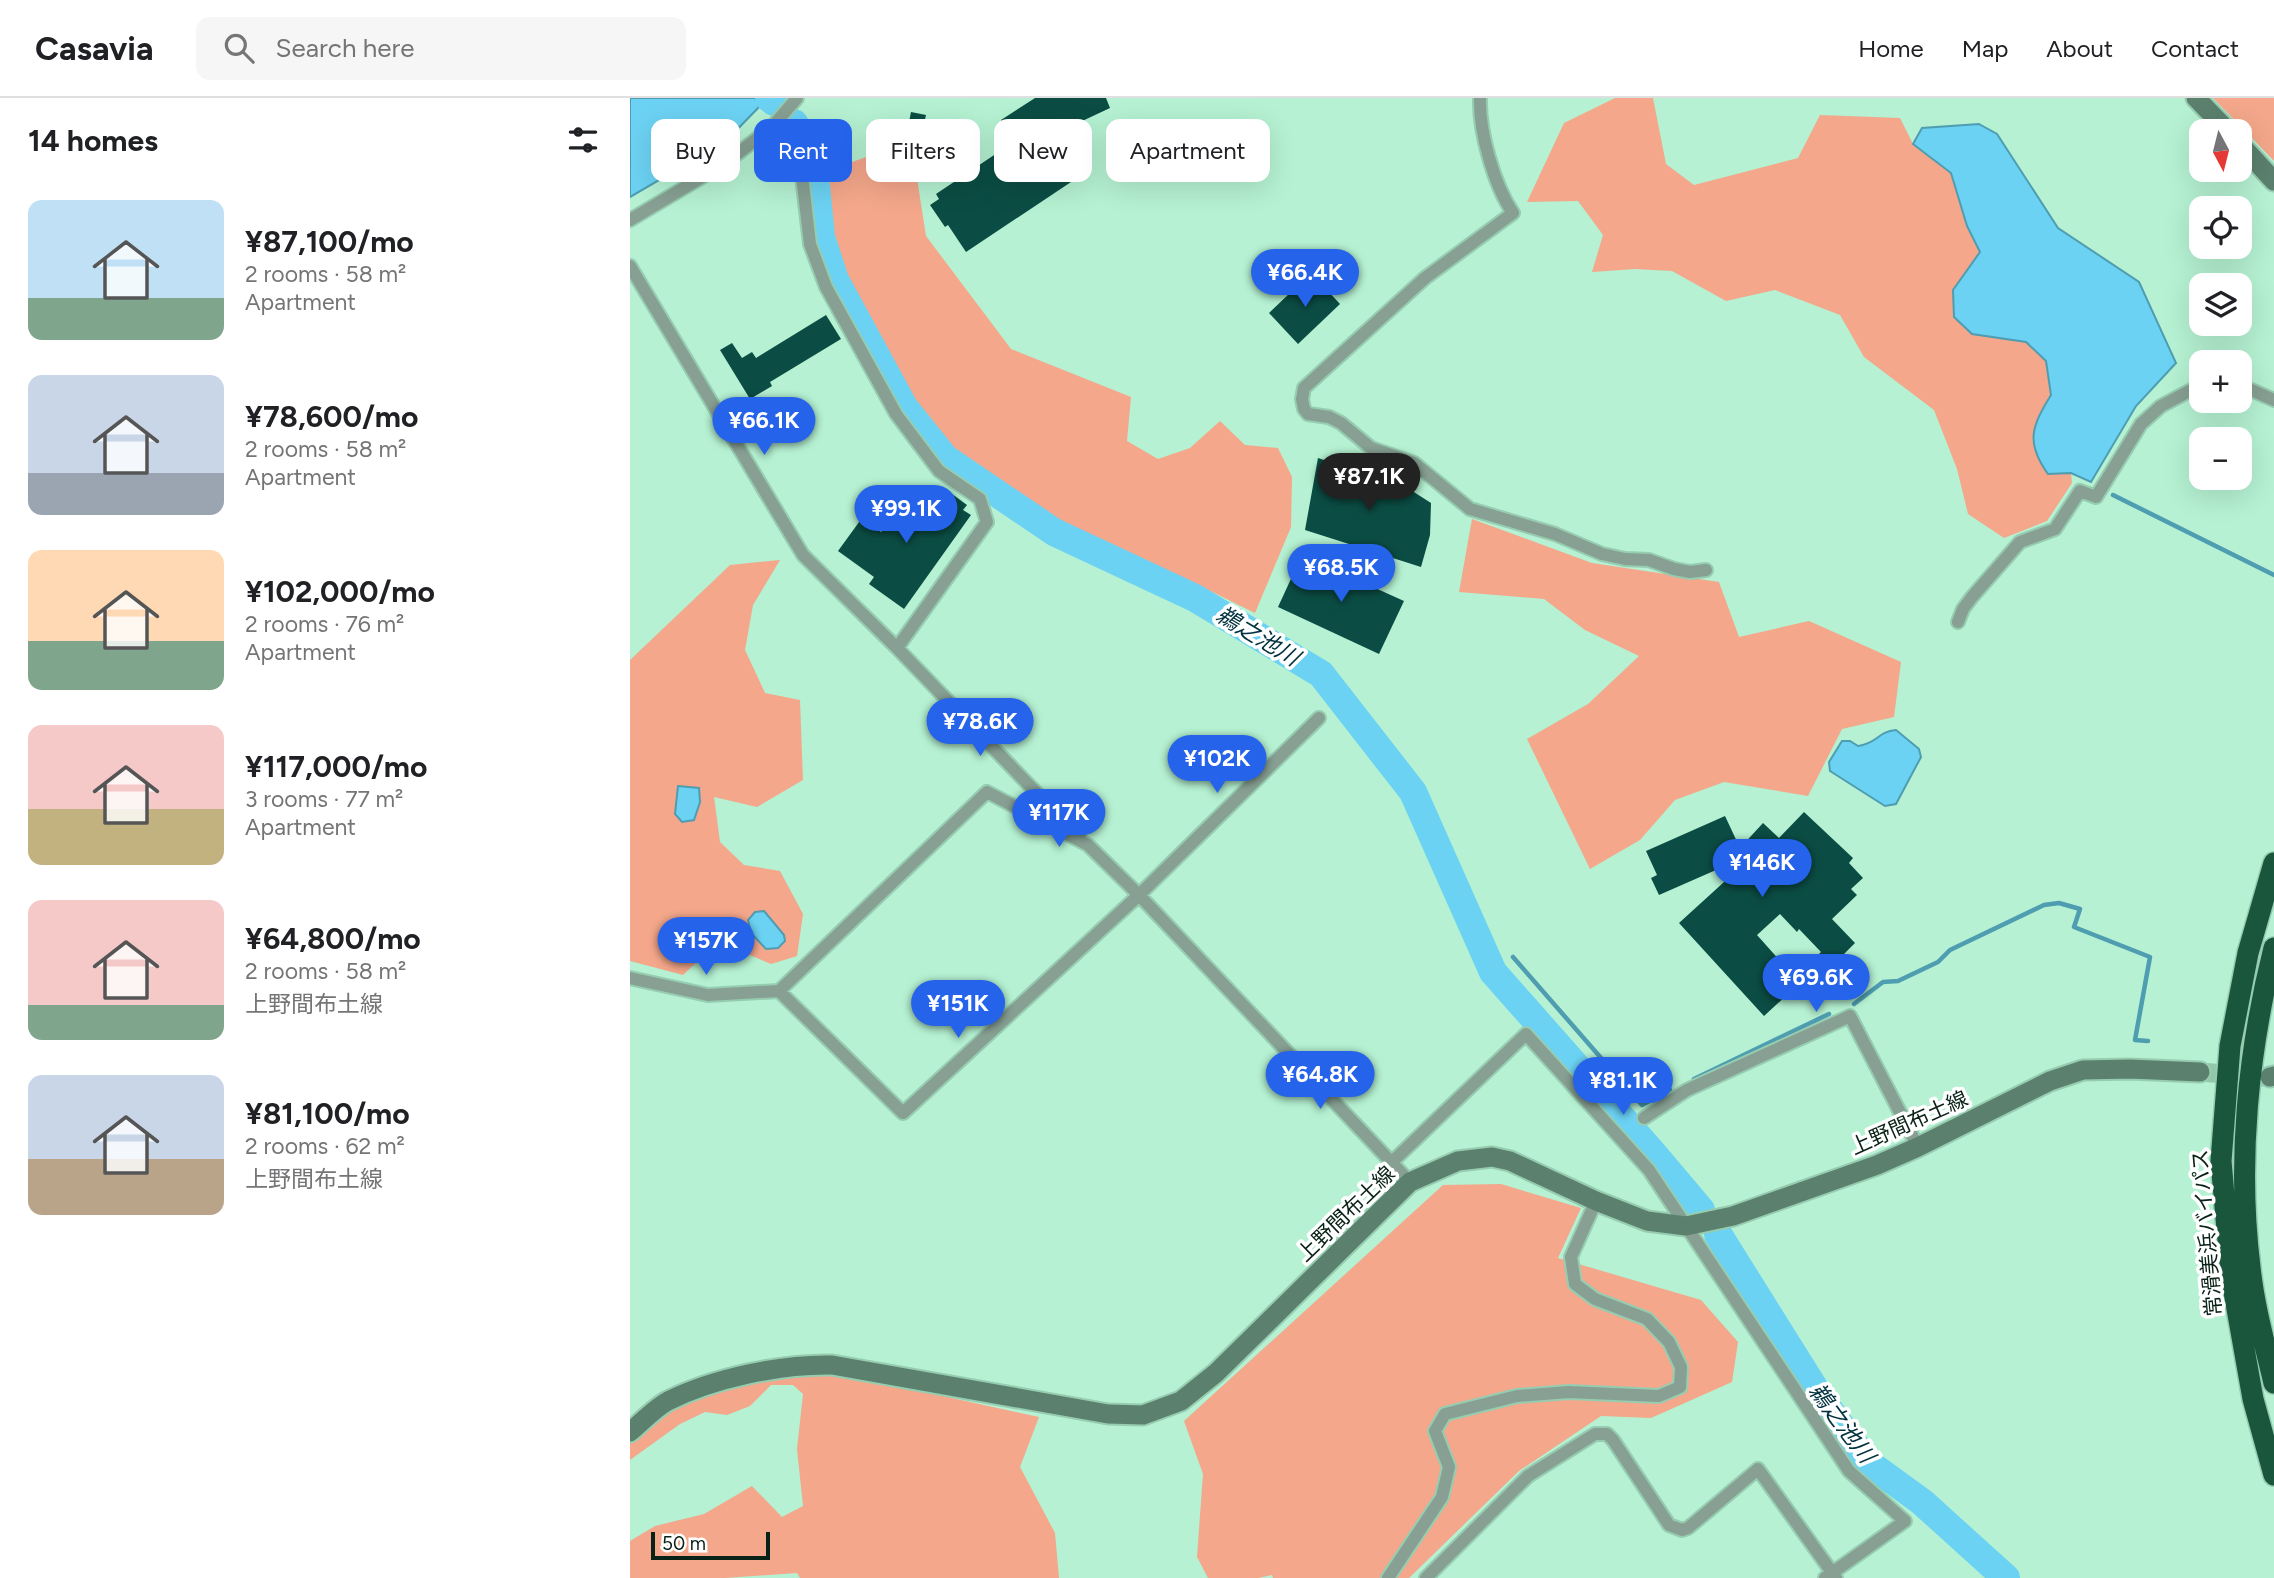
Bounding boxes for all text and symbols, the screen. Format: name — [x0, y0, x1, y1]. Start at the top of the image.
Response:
search box — [196, 17, 686, 80]
text: Casavia — [35, 29, 154, 68]
icon: search — [220, 29, 258, 67]
text: Search here — [276, 32, 415, 64]
text: Home — [1858, 34, 1924, 63]
text: Map — [1962, 34, 2008, 63]
text: About — [2046, 34, 2113, 63]
text: Contact — [2151, 34, 2239, 63]
chip: Buy — [651, 119, 740, 182]
chip: Rent — [754, 119, 852, 182]
chip: Filters — [866, 119, 980, 182]
chip: New — [994, 119, 1092, 182]
chip: Apartment — [1106, 119, 1270, 182]
north arrow — [2189, 119, 2252, 182]
map controls — [2189, 119, 2252, 490]
icon: filters — [564, 121, 602, 159]
text: 14 homes — [28, 122, 158, 159]
button: locate — [2189, 196, 2252, 259]
text: ¥87,100/mo — [245, 223, 414, 260]
icon: home — [84, 228, 168, 312]
pin: ¥66.4K — [1248, 250, 1362, 309]
text: ¥66.4K — [1267, 258, 1343, 286]
text: 2 rooms · 58 m² — [245, 260, 406, 288]
button: layers — [2189, 273, 2252, 336]
text: Apartment — [245, 288, 356, 316]
button: + — [2189, 350, 2252, 413]
text: ¥78,600/mo — [245, 398, 418, 435]
pin: ¥66.1K — [707, 398, 821, 457]
icon: home — [84, 403, 168, 487]
text: ¥66.1K — [728, 406, 800, 434]
button: − — [2189, 427, 2252, 490]
text: 2 rooms · 58 m² — [245, 435, 406, 463]
pin: ¥87.1K — [1312, 454, 1426, 513]
text: ¥87.1K — [1333, 462, 1405, 490]
text: Apartment — [245, 463, 356, 491]
pin: ¥99.1K — [849, 486, 963, 545]
text: ¥99.1K — [870, 494, 942, 522]
pin: ¥68.5K — [1284, 545, 1398, 604]
text: ¥68.5K — [1303, 553, 1379, 581]
text: ¥102,000/mo — [245, 573, 435, 610]
icon: home — [84, 578, 168, 662]
water label: 鵜之池川 — [1211, 600, 1307, 673]
text: 2 rooms · 76 m² — [245, 610, 404, 638]
text: Apartment — [245, 638, 356, 666]
pin: ¥78.6K — [923, 698, 1037, 758]
text: ¥78.6K — [943, 707, 1017, 735]
pin: ¥102K — [1168, 736, 1266, 795]
text: ¥102K — [1184, 744, 1250, 772]
text: ¥117,000/mo — [245, 748, 427, 785]
icon: home — [84, 753, 168, 837]
text: 3 rooms · 77 m² — [245, 785, 403, 813]
pin: ¥117K — [1010, 790, 1108, 849]
text: ¥117K — [1028, 798, 1090, 826]
text: Apartment — [245, 813, 356, 841]
pin: ¥146K — [1713, 840, 1811, 899]
text: ¥146K — [1729, 848, 1795, 876]
pin: ¥157K — [657, 918, 755, 977]
text: ¥64,800/mo — [245, 920, 421, 957]
text: ¥157K — [674, 926, 738, 954]
icon: home — [84, 928, 168, 1012]
pin: ¥69.6K — [1759, 954, 1873, 1014]
text: 2 rooms · 58 m² — [245, 957, 406, 985]
text: ¥69.6K — [1779, 963, 1853, 991]
pin: ¥151K — [909, 981, 1007, 1040]
text: ¥151K — [927, 989, 989, 1017]
text: 上野間布土線 — [245, 990, 383, 1018]
pin: ¥64.8K — [1263, 1052, 1377, 1111]
pin: ¥81.1K — [1566, 1058, 1680, 1117]
text: ¥64.8K — [1282, 1060, 1358, 1088]
text: ¥81.1K — [1589, 1066, 1657, 1094]
street label: 上野間布土線 — [1846, 1085, 1971, 1160]
text: ¥81,100/mo — [245, 1095, 410, 1132]
icon: home — [84, 1103, 168, 1187]
text: 2 rooms · 62 m² — [245, 1132, 405, 1160]
street label: 常滑美浜バイパス — [2187, 1148, 2226, 1318]
street label: 上野間布土線 — [1292, 1161, 1400, 1266]
text: 上野間布土線 — [245, 1165, 383, 1193]
water label: 鵜之池川 — [1803, 1378, 1883, 1471]
scale bar — [651, 1529, 770, 1561]
text: 50 m — [662, 1532, 706, 1555]

